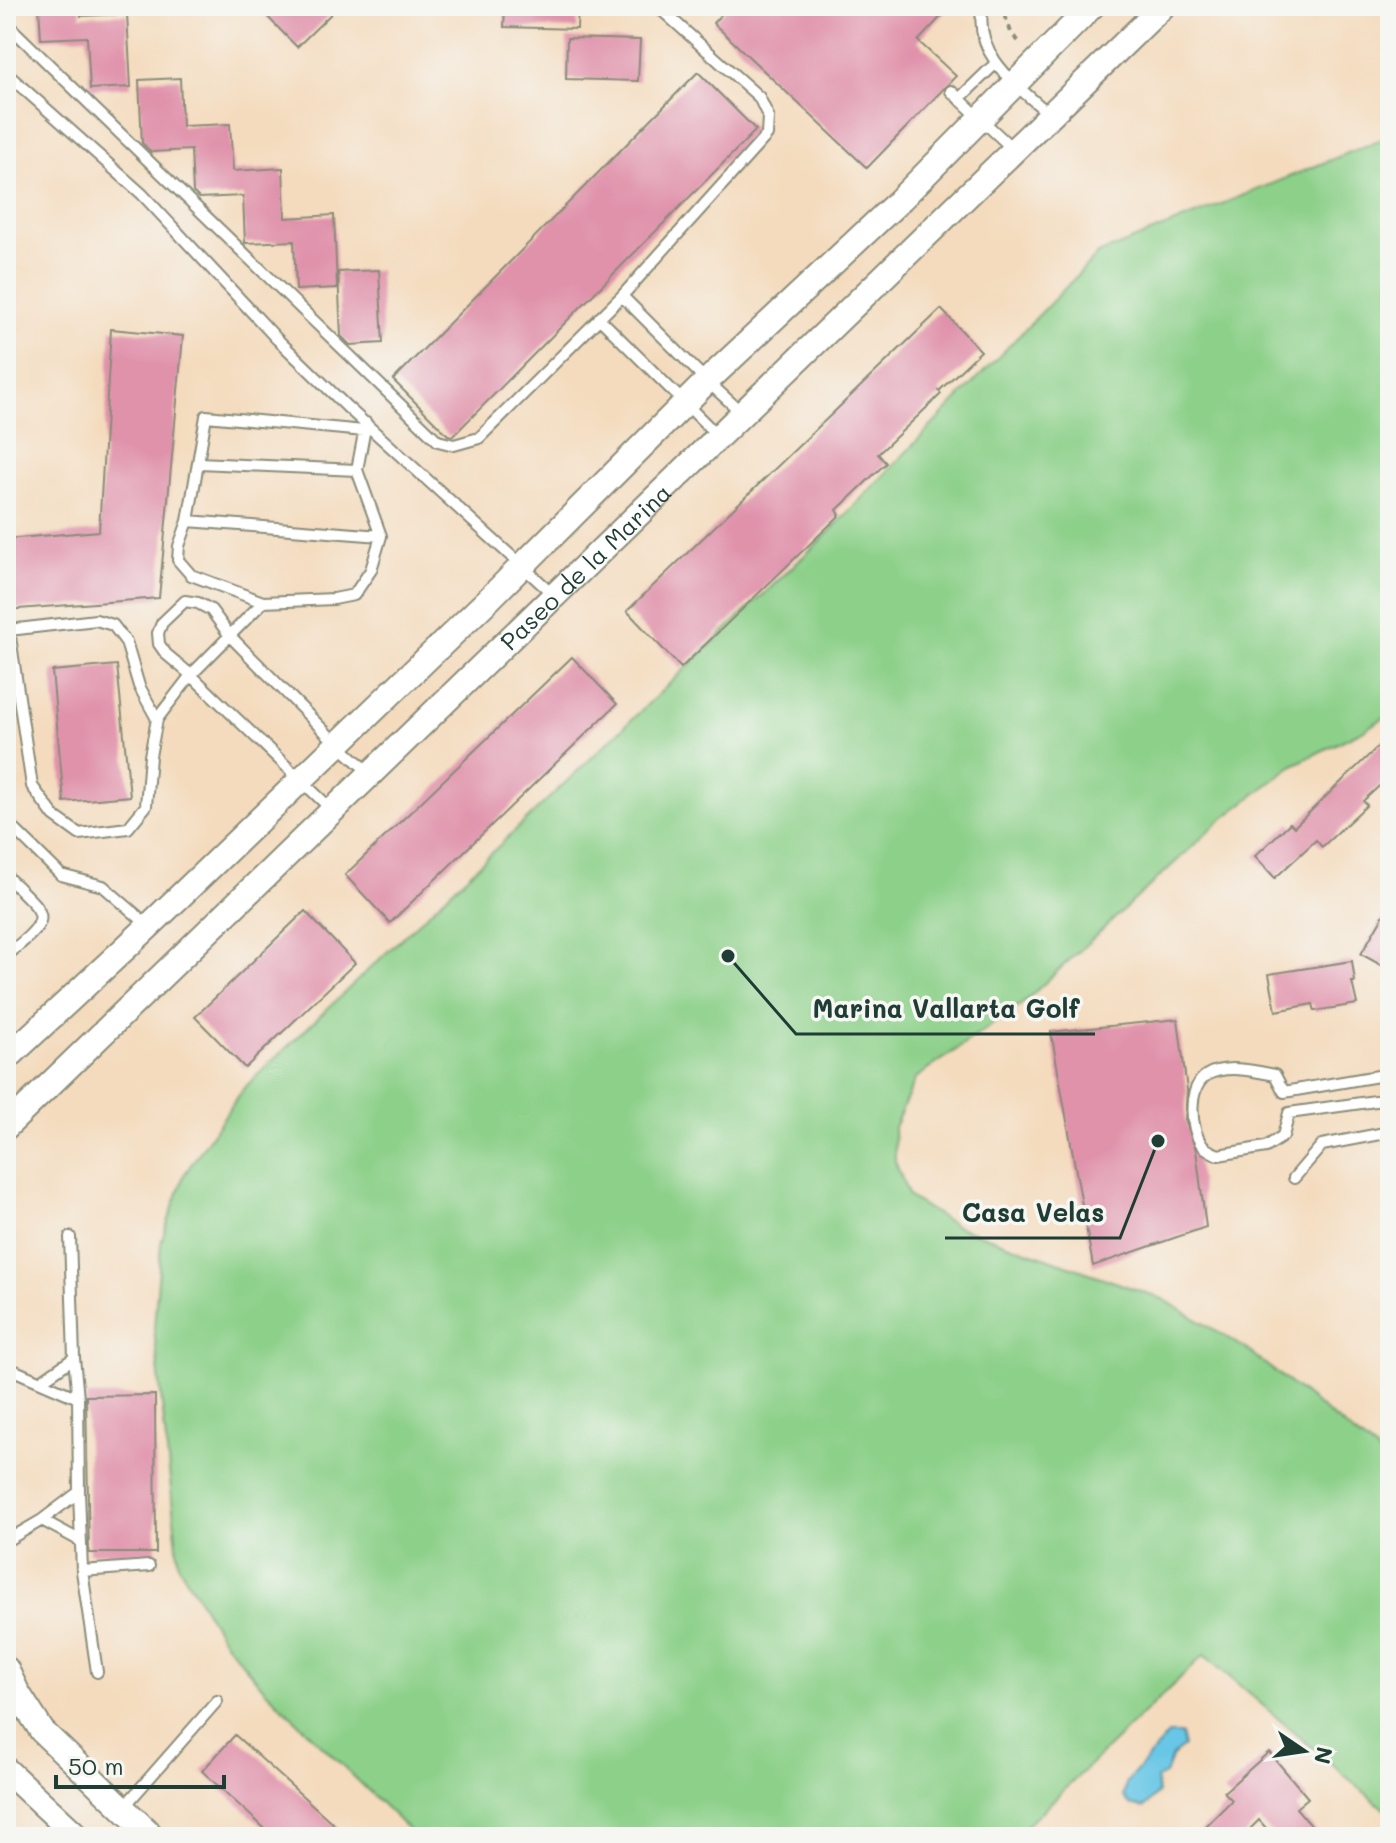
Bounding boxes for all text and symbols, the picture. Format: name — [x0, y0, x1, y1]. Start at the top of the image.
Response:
street label: Paseo de la Marina — [493, 476, 677, 656]
callout: Marina Vallarta Golf — [796, 984, 1095, 1034]
text: Marina Vallarta Golf — [812, 991, 1080, 1025]
callout: Casa Velas — [945, 1188, 1120, 1238]
text: Casa Velas — [962, 1195, 1104, 1229]
north arrow — [1264, 1711, 1344, 1791]
scale bar — [56, 1739, 224, 1789]
text: N — [1308, 1744, 1340, 1767]
text: 50 m — [68, 1750, 124, 1781]

